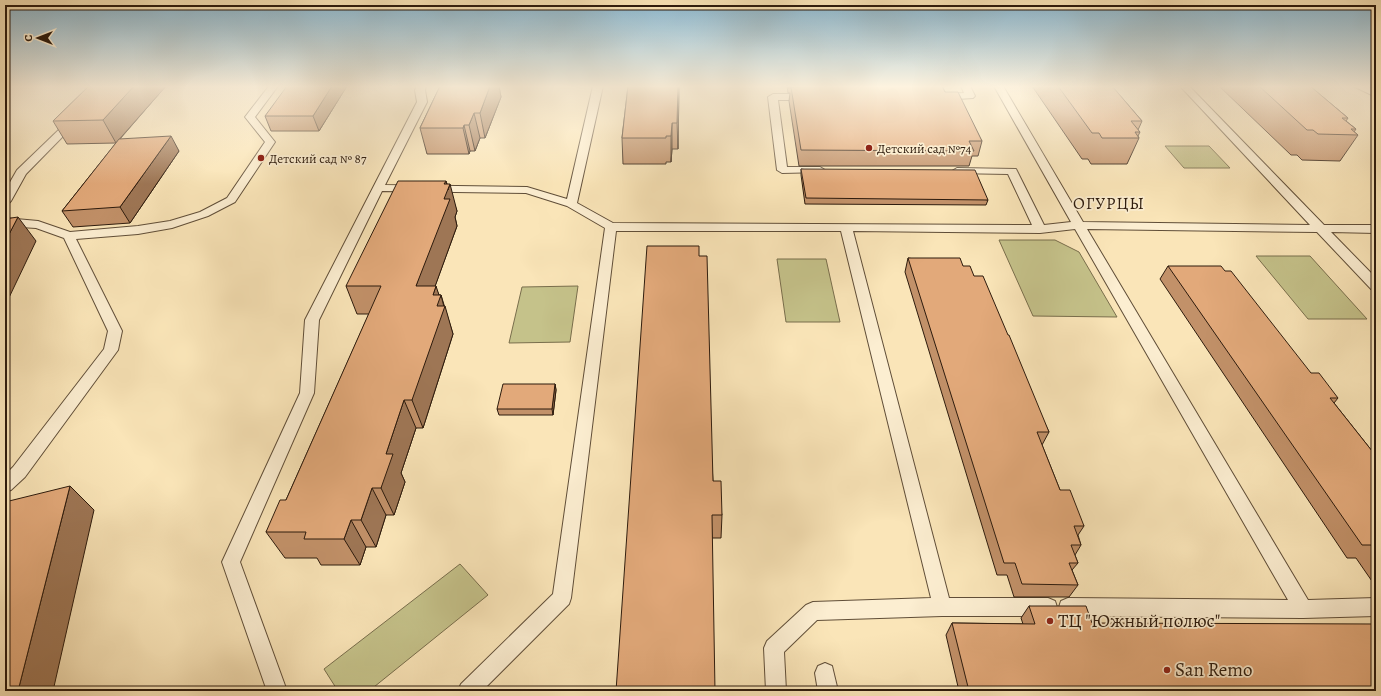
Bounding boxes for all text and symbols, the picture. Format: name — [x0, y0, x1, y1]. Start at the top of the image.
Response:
north arrow — [18, 18, 58, 58]
text: С — [21, 34, 36, 41]
place label: Детский сад №74 — [877, 140, 971, 157]
marker: Детский сад №74 — [864, 143, 874, 153]
place label: Детский сад № 87 — [269, 150, 367, 167]
marker: Детский сад № 87 — [256, 153, 266, 163]
district label: ОГУРЦЫ — [1073, 192, 1145, 215]
place label: ТЦ "Южный полюс" — [1058, 608, 1221, 634]
marker: ТЦ "Южный полюс" — [1045, 616, 1055, 626]
place label: San Remo — [1175, 657, 1253, 683]
marker: San Remo — [1162, 665, 1172, 675]

